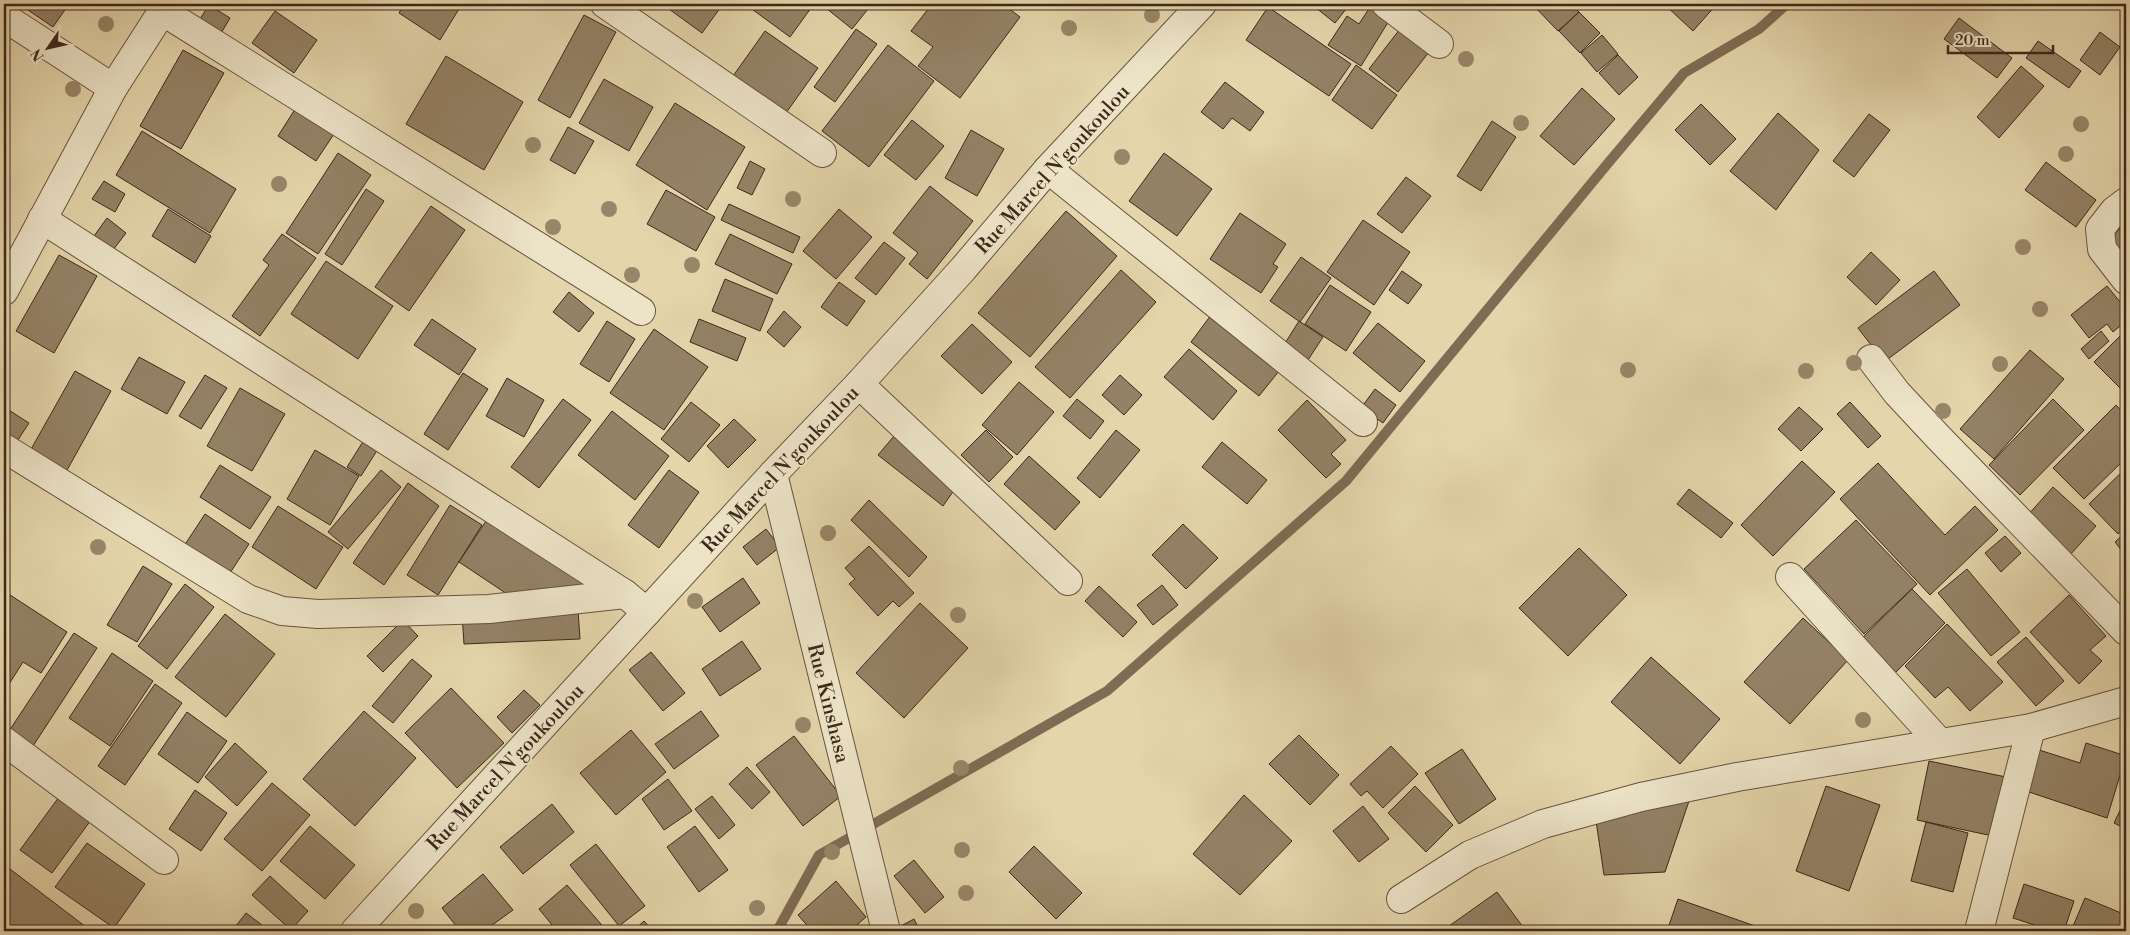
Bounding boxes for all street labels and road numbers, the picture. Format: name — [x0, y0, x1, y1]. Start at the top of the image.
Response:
street label: Rue Marcel N'goukoulou — [970, 80, 1136, 260]
street label: Rue Marcel N'goukoulou — [697, 381, 866, 559]
street label: Rue Kinshasa — [801, 641, 855, 767]
street label: Rue Marcel N'goukoulou — [422, 679, 591, 857]

